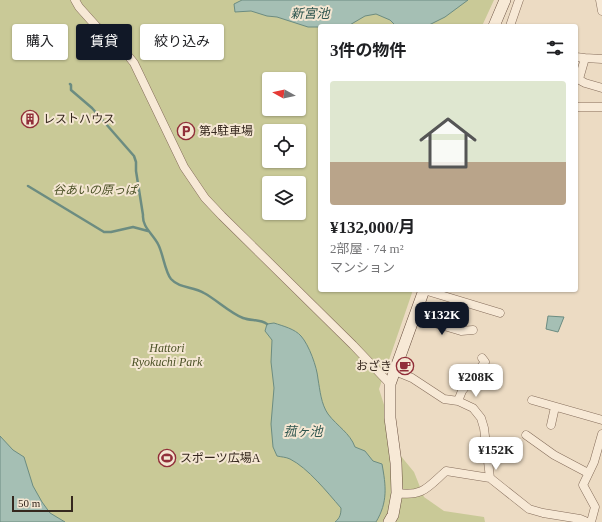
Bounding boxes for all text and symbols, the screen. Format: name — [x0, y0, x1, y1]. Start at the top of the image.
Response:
water label: 新宮池 — [290, 6, 331, 21]
chip: 購入 — [12, 24, 68, 60]
chip: 賃貸 — [76, 24, 132, 60]
chip: 絞り込み — [140, 24, 224, 60]
icon: filters — [544, 37, 566, 59]
text: 3件の物件 — [330, 41, 407, 60]
north arrow — [262, 72, 306, 116]
map controls — [262, 72, 306, 220]
icon: home — [412, 107, 484, 179]
building icon: レストハウス — [20, 109, 40, 129]
place label: レストハウス — [43, 112, 115, 126]
parking icon: 第4駐車場 — [176, 121, 196, 141]
place label: 第4駐車場 — [199, 124, 253, 138]
button: locate — [262, 124, 306, 168]
button: layers — [262, 176, 306, 220]
park label: 谷あいの原っぱ — [53, 183, 140, 197]
text: ¥132,000/月 — [330, 218, 415, 237]
text: 2部屋 · 74 m² — [330, 241, 404, 256]
text: マンション — [330, 260, 395, 275]
pin: ¥132K — [414, 302, 470, 336]
text: ¥132K — [424, 307, 460, 322]
park label: Hattori Ryokuchi Park — [131, 341, 203, 369]
cafe icon: おざき — [395, 356, 415, 376]
place label: おざき — [356, 359, 392, 373]
pin: ¥208K — [448, 364, 504, 398]
text: ¥208K — [458, 369, 494, 384]
water label: 菰ヶ池 — [283, 424, 324, 439]
pin: ¥152K — [468, 437, 524, 471]
text: ¥152K — [478, 442, 514, 457]
sports icon: スポーツ広場A — [157, 448, 177, 468]
place label: スポーツ広場A — [180, 451, 261, 465]
scale bar — [12, 494, 73, 513]
text: 50 m — [18, 497, 40, 509]

